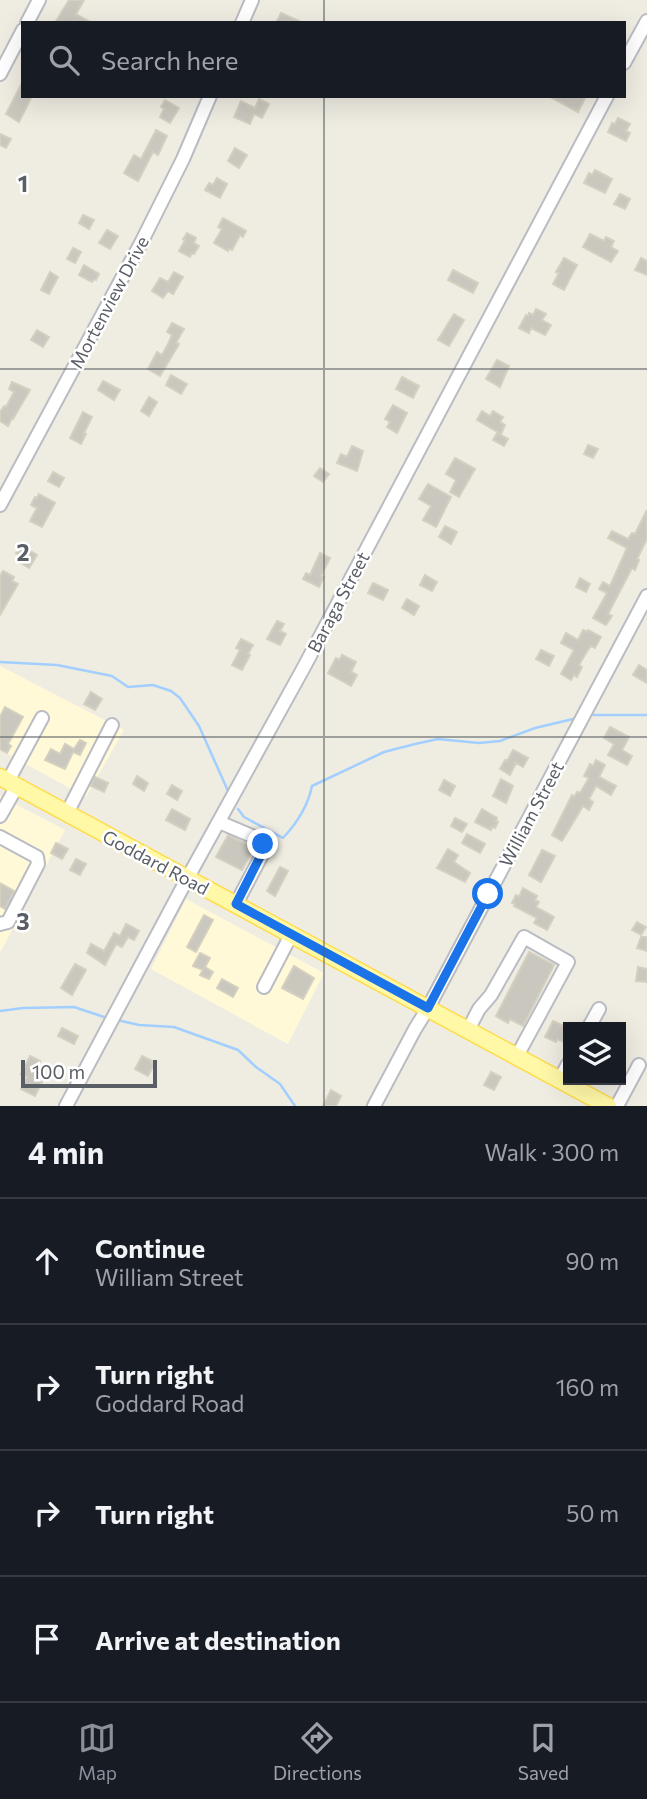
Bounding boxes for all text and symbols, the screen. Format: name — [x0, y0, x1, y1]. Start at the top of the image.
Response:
search box — [21, 21, 626, 98]
icon: search — [45, 41, 83, 79]
text: Search here — [101, 44, 239, 75]
text: 1 — [18, 169, 28, 197]
street label: Mortenview Drive — [65, 232, 153, 372]
text: 2 — [16, 538, 30, 566]
street label: Baraga Street — [302, 548, 374, 656]
street label: William Street — [494, 758, 568, 870]
street label: Goddard Road — [99, 825, 213, 899]
route end — [247, 828, 278, 859]
route start — [472, 878, 503, 909]
text: 3 — [16, 907, 30, 935]
map controls — [563, 1022, 626, 1085]
button: layers — [563, 1022, 626, 1085]
scale bar — [21, 1057, 158, 1089]
text: 100 m — [32, 1060, 85, 1083]
text: 4 min — [28, 1133, 104, 1170]
text: Walk · 300 m — [485, 1138, 619, 1166]
text: Continue — [95, 1232, 205, 1263]
icon: ahead — [28, 1242, 66, 1280]
text: 90 m — [566, 1247, 619, 1275]
text: William Street — [95, 1263, 243, 1291]
text: Turn right — [95, 1358, 214, 1389]
icon: right — [28, 1368, 66, 1406]
text: 160 m — [556, 1373, 619, 1401]
text: Goddard Road — [95, 1389, 244, 1417]
icon: right — [28, 1494, 66, 1532]
text: Turn right — [95, 1498, 214, 1529]
text: 50 m — [566, 1499, 619, 1527]
icon: arrive — [28, 1620, 66, 1658]
text: Arrive at destination — [95, 1624, 341, 1655]
tab: Map — [78, 1719, 117, 1784]
tab: Directions — [273, 1719, 362, 1784]
tab: Saved — [518, 1719, 569, 1784]

